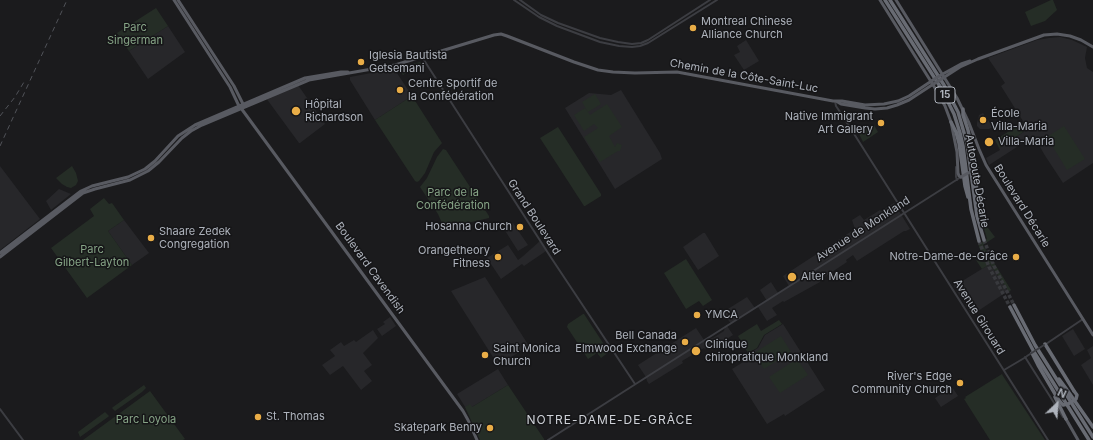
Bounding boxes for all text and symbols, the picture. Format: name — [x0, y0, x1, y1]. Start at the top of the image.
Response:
place label: Montreal Chinese Alliance Church — [701, 15, 792, 41]
park label: Parc Singerman — [107, 21, 163, 47]
marker: Montreal Chinese Alliance Church — [688, 23, 698, 33]
place label: Iglesia Bautista Getsemani — [369, 49, 447, 75]
street label: Chemin de la Côte-Saint-Luc — [669, 56, 819, 96]
marker: Iglesia Bautista Getsemani — [356, 57, 366, 67]
place label: Centre Sportif de la Confédération — [408, 77, 497, 103]
marker: Centre Sportif de la Confédération — [395, 85, 405, 95]
road number: 15 — [935, 87, 955, 103]
place label: Hôpital Richardson — [305, 98, 363, 124]
marker: Hôpital Richardson — [290, 105, 302, 117]
place label: École Villa-Maria — [991, 107, 1047, 133]
place label: Native Immigrant Art Gallery — [785, 110, 873, 136]
marker: École Villa-Maria — [978, 115, 988, 125]
marker: Native Immigrant Art Gallery — [876, 118, 886, 128]
street label: Autoroute Décarie — [962, 133, 992, 229]
place label: Villa-Maria — [998, 135, 1054, 149]
marker: Villa-Maria — [983, 136, 995, 148]
street label: Boulevard Décarie — [991, 162, 1053, 250]
street label: Grand Boulevard — [505, 177, 563, 257]
park label: Parc de la Confédération — [416, 186, 490, 212]
street label: Avenue de Monkland — [814, 194, 912, 264]
street label: Boulevard Cavendish — [332, 220, 408, 316]
place label: Hosanna Church — [425, 220, 512, 234]
marker: Hosanna Church — [515, 222, 525, 232]
place label: Shaare Zedek Congregation — [159, 225, 231, 251]
marker: Shaare Zedek Congregation — [146, 233, 156, 243]
park label: Parc Gilbert-Layton — [55, 243, 129, 269]
place label: Orangetheory Fitness — [418, 244, 490, 270]
place label: Notre-Dame-de-Grâce — [889, 250, 1008, 264]
marker: Orangetheory Fitness — [493, 252, 503, 262]
marker: Notre-Dame-de-Grâce — [1011, 252, 1021, 262]
place label: Alter Med — [801, 270, 852, 284]
marker: Alter Med — [786, 271, 798, 283]
street label: Avenue Girouard — [950, 277, 1008, 357]
place label: YMCA — [705, 308, 738, 322]
marker: YMCA — [692, 310, 702, 320]
place label: Bell Canada Elmwood Exchange — [575, 329, 677, 355]
marker: Bell Canada Elmwood Exchange — [680, 337, 690, 347]
place label: Clinique chiropratique Monkland — [705, 338, 828, 364]
place label: Saint Monica Church — [493, 342, 560, 368]
marker: Clinique chiropratique Monkland — [690, 345, 702, 357]
marker: Saint Monica Church — [480, 350, 490, 360]
place label: River's Edge Community Church — [852, 370, 952, 396]
marker: River's Edge Community Church — [955, 378, 965, 388]
north arrow — [1037, 384, 1077, 424]
text: N — [1055, 385, 1069, 401]
place label: St. Thomas — [266, 410, 325, 424]
marker: St. Thomas — [253, 412, 263, 422]
park label: Parc Loyola — [116, 413, 176, 427]
district label: NOTRE-DAME-DE-GRÂCE — [526, 413, 694, 427]
place label: Skatepark Benny — [394, 421, 482, 435]
marker: Skatepark Benny — [485, 423, 495, 433]

